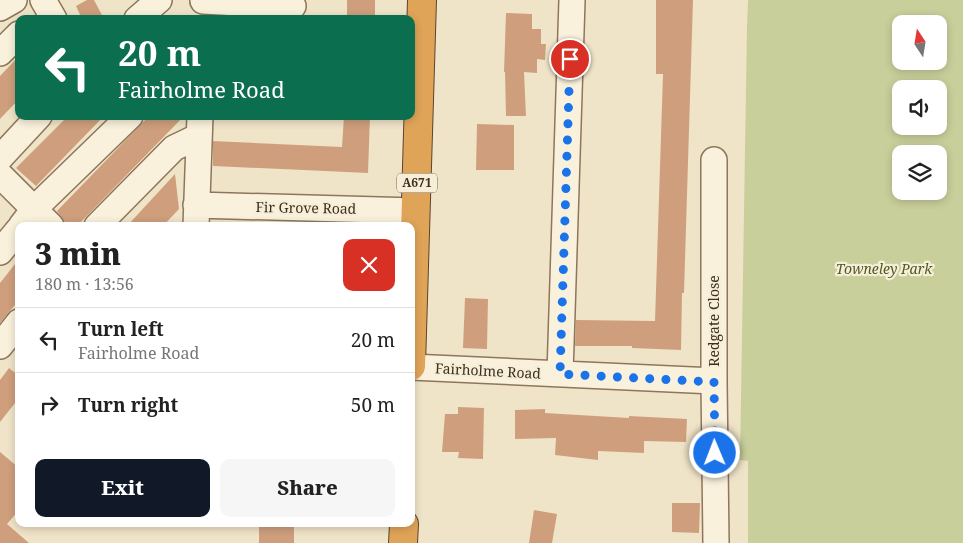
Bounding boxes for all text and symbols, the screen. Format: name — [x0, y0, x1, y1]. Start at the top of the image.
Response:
north arrow — [892, 15, 948, 70]
map controls — [892, 15, 947, 200]
text: 20 m — [118, 29, 201, 76]
icon: left — [35, 35, 100, 100]
pin — [549, 38, 591, 80]
icon: arrive — [556, 45, 584, 73]
text: Fairholme Road — [118, 74, 285, 104]
button: sound — [892, 80, 947, 135]
button: layers — [892, 145, 947, 200]
road number: A671 — [397, 174, 437, 192]
street label: Fir Grove Road — [256, 197, 357, 218]
text: 3 min — [35, 233, 121, 274]
button: close — [343, 239, 395, 291]
park label: Towneley Park — [836, 259, 933, 278]
text: 180 m · 13:56 — [35, 273, 134, 295]
street label: Redgate Close — [704, 275, 723, 367]
text: Turn left — [78, 316, 164, 342]
icon: left — [35, 326, 63, 354]
text: 20 m — [351, 327, 395, 353]
text: Fairholme Road — [78, 342, 199, 364]
street label: Fairholme Road — [435, 358, 542, 383]
icon: right — [35, 391, 63, 419]
text: Turn right — [78, 392, 178, 418]
text: 50 m — [351, 392, 395, 418]
position arrow — [688, 426, 740, 478]
button: Exit — [35, 459, 210, 517]
button: Share — [220, 459, 395, 517]

